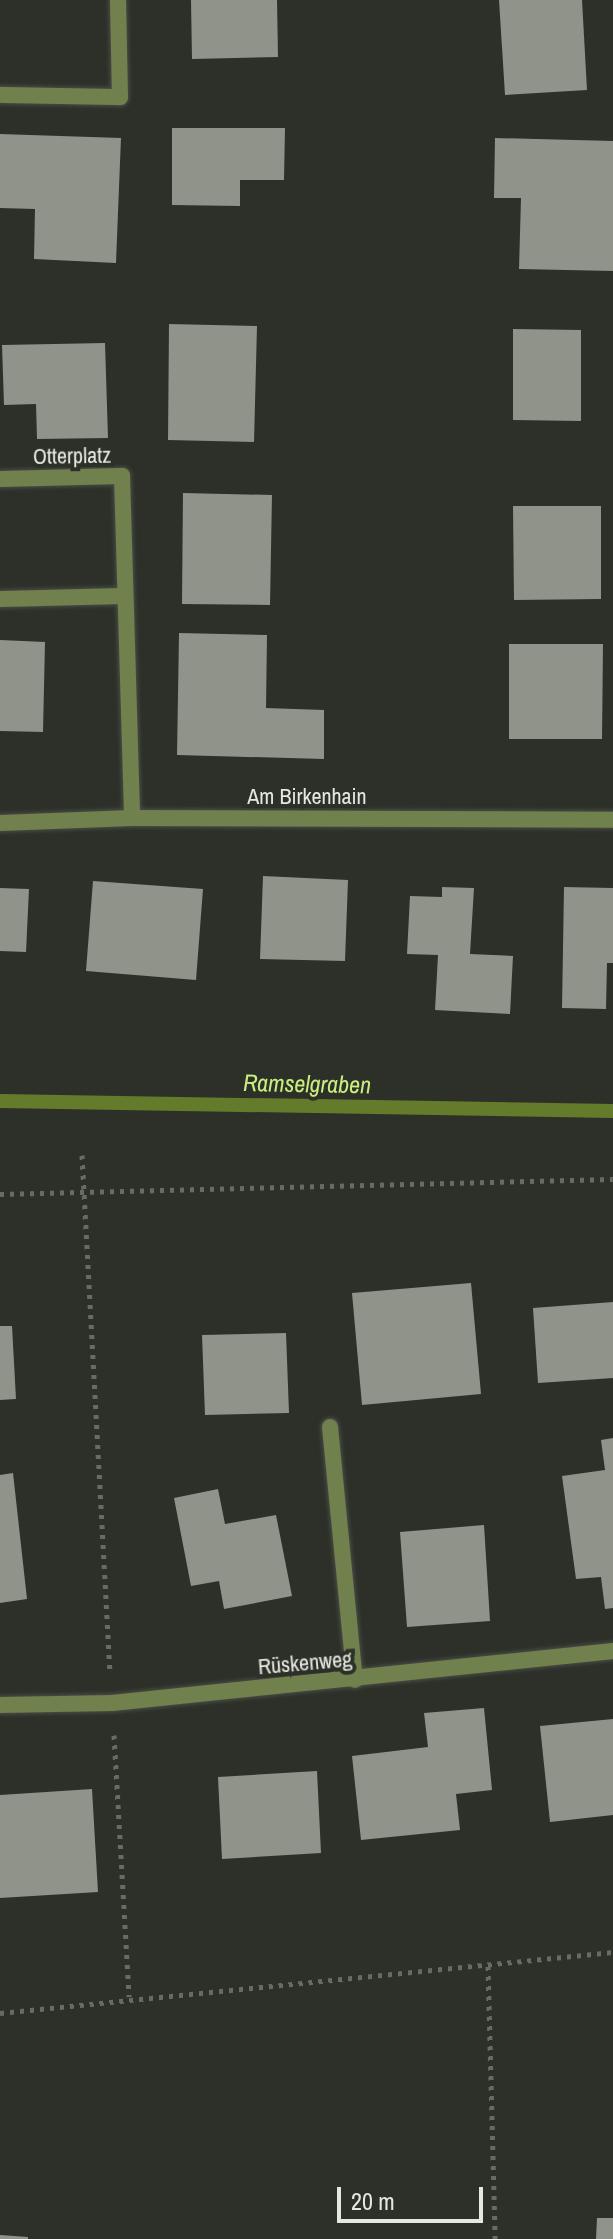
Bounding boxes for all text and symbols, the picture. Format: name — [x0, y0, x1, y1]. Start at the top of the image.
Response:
street label: Otterplatz — [33, 442, 111, 470]
street label: Am Birkenhain — [247, 784, 367, 810]
water label: Ramselgraben — [243, 1068, 371, 1100]
street label: Rüskenweg — [257, 1646, 353, 1680]
scale bar — [341, 2171, 487, 2221]
text: 20 m — [351, 2185, 395, 2217]

